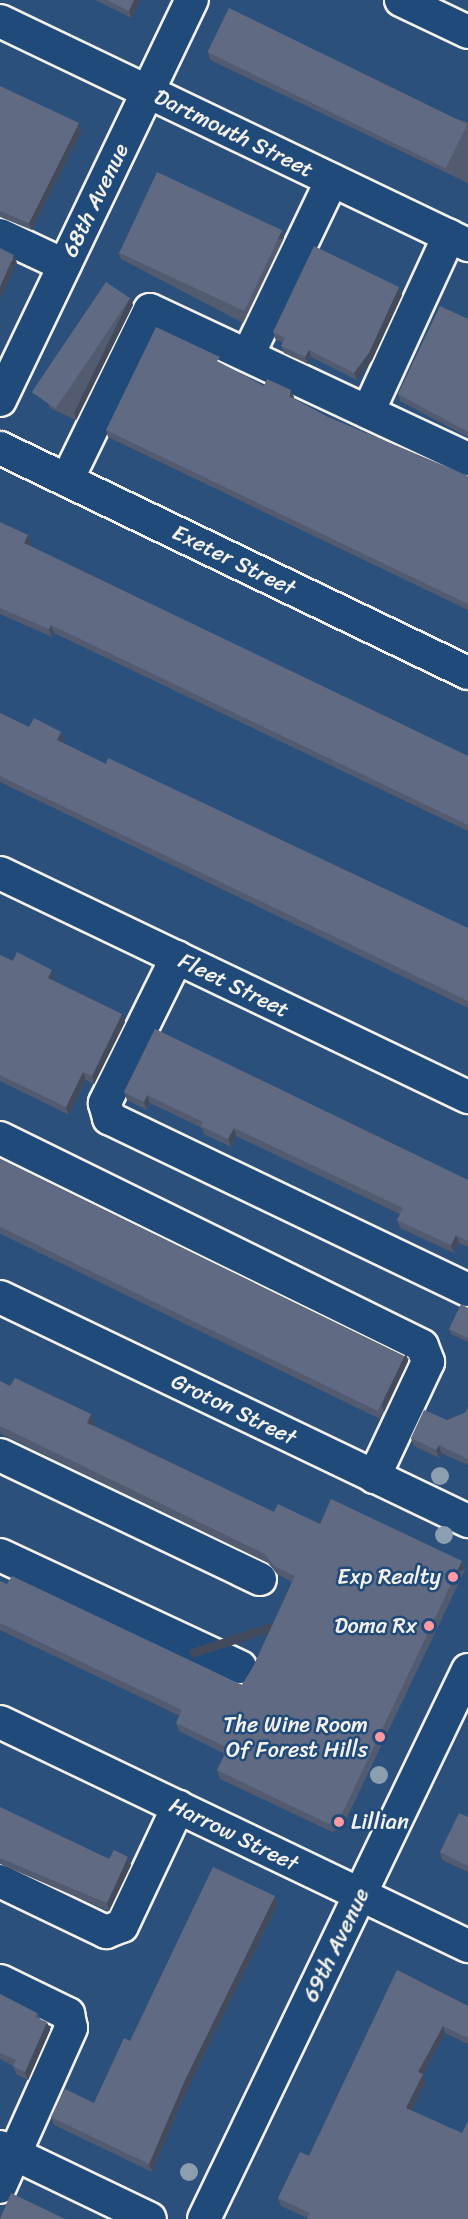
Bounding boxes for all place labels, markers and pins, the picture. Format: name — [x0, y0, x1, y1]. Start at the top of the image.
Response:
place label: Exp Realty — [337, 1564, 441, 1590]
marker: Exp Realty — [446, 1570, 460, 1584]
place label: Doma Rx — [334, 1613, 417, 1639]
marker: Doma Rx — [422, 1619, 436, 1633]
place label: The Wine Room Of Forest Hills — [223, 1711, 368, 1762]
marker: The Wine Room Of Forest Hills — [373, 1730, 387, 1744]
place label: Lillian — [351, 1809, 409, 1835]
marker: Lillian — [332, 1815, 346, 1829]

